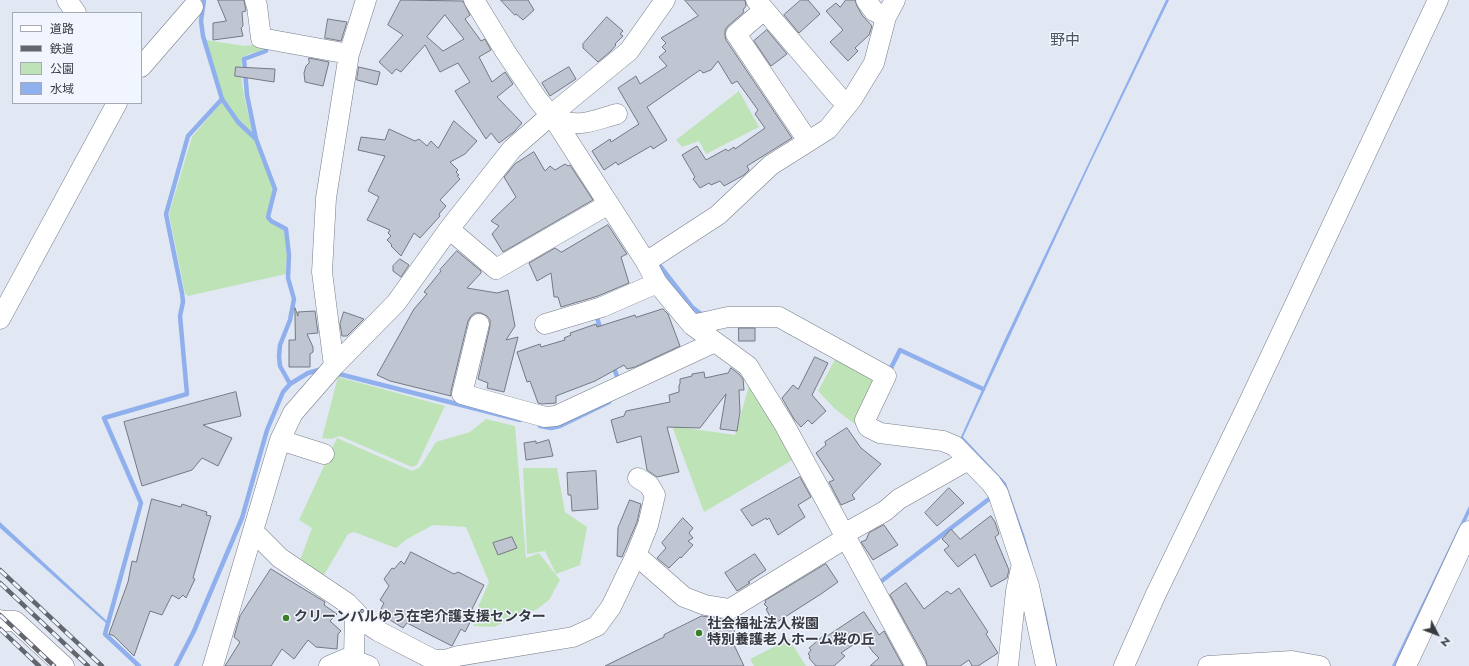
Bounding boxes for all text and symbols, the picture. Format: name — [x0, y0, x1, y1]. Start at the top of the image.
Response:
legend — [12, 12, 142, 104]
text: 道路 — [50, 20, 74, 38]
district label: 野中 — [1050, 32, 1080, 50]
text: 鉄道 — [50, 40, 74, 58]
text: 公園 — [50, 60, 74, 78]
text: 水域 — [50, 80, 74, 98]
place label: クリーンパルゆう在宅介護支援センター — [294, 610, 546, 626]
marker: クリーンパルゆう在宅介護支援センター — [281, 613, 291, 623]
north arrow — [1417, 614, 1457, 654]
place label: 社会福祉法人桜園 特別養護老人ホーム桜の丘 — [707, 617, 875, 650]
marker: 社会福祉法人桜園 特別養護老人ホーム桜の丘 — [694, 628, 704, 638]
text: N — [1437, 633, 1455, 651]

